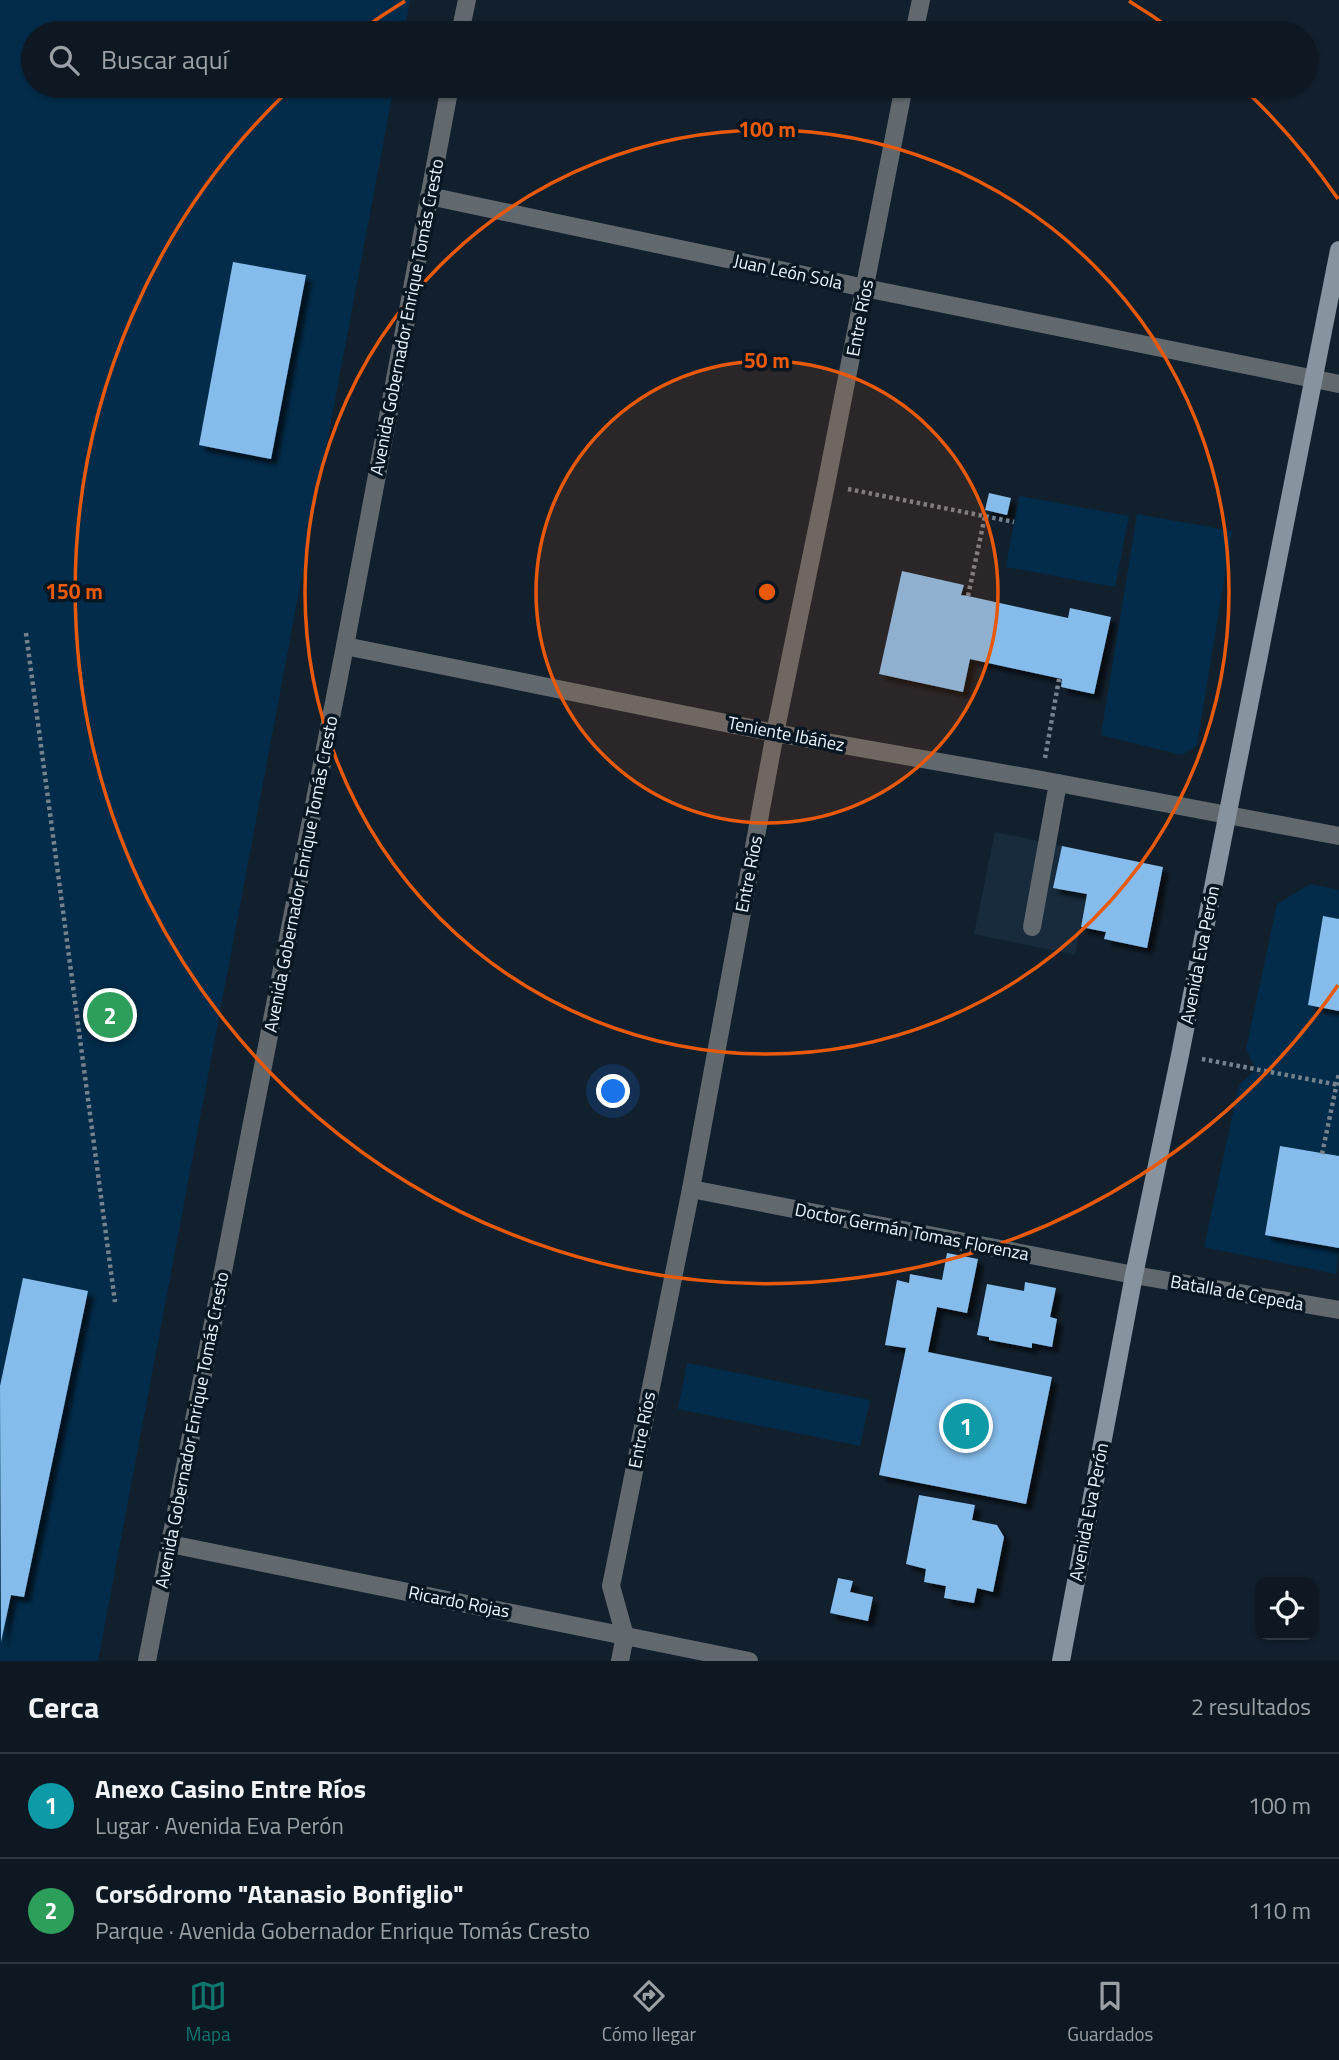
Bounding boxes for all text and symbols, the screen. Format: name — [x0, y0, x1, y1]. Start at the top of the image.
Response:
search box — [21, 21, 1318, 98]
text: Buscar aquí — [101, 40, 228, 79]
icon: search — [45, 41, 83, 79]
text: 100 m — [738, 113, 796, 145]
street label: Avenida Gobernador Enrique Tomás Cresto — [363, 156, 450, 478]
street label: Juan León Sola — [731, 247, 845, 296]
street label: Entre Ríos — [839, 277, 880, 359]
text: 50 m — [744, 344, 790, 376]
text: 150 m — [45, 575, 103, 607]
centre of rings — [755, 580, 779, 604]
street label: Teniente Ibáñez — [725, 709, 847, 758]
street label: Avenida Gobernador Enrique Tomás Cresto — [257, 713, 344, 1035]
street label: Entre Ríos — [728, 833, 769, 915]
street label: Avenida Eva Perón — [1173, 883, 1226, 1026]
pin: 2 — [87, 989, 133, 1041]
your location — [596, 1074, 630, 1108]
street label: Doctor Germán Tomas Florenza — [793, 1196, 1031, 1267]
street label: Batalla de Cepeda — [1168, 1267, 1306, 1318]
street label: Avenida Gobernador Enrique Tomás Cresto — [148, 1269, 235, 1591]
street label: Entre Ríos — [621, 1389, 662, 1471]
pin: 1 — [943, 1400, 989, 1452]
street label: Avenida Eva Perón — [1062, 1440, 1115, 1583]
map controls — [1255, 1577, 1318, 1640]
button: locate — [1255, 1577, 1318, 1640]
street label: Ricardo Rojas — [406, 1578, 512, 1625]
text: Cerca — [28, 1684, 99, 1730]
text: 2 resultados — [1191, 1689, 1311, 1724]
text: Anexo Casino Entre Ríos — [95, 1769, 366, 1808]
text: 1 — [45, 1788, 57, 1823]
text: 100 m — [1248, 1788, 1311, 1823]
text: Lugar · Avenida Eva Perón — [95, 1808, 344, 1843]
text: Corsódromo "Atanasio Bonfiglio" — [95, 1874, 464, 1913]
text: 2 — [45, 1893, 57, 1928]
text: 110 m — [1248, 1893, 1311, 1928]
text: Parque · Avenida Gobernador Enrique Tomás Cresto — [95, 1913, 590, 1948]
tab: Mapa — [186, 1977, 231, 2048]
tab: Cómo llegar — [602, 1977, 696, 2048]
tab: Guardados — [1067, 1977, 1153, 2048]

